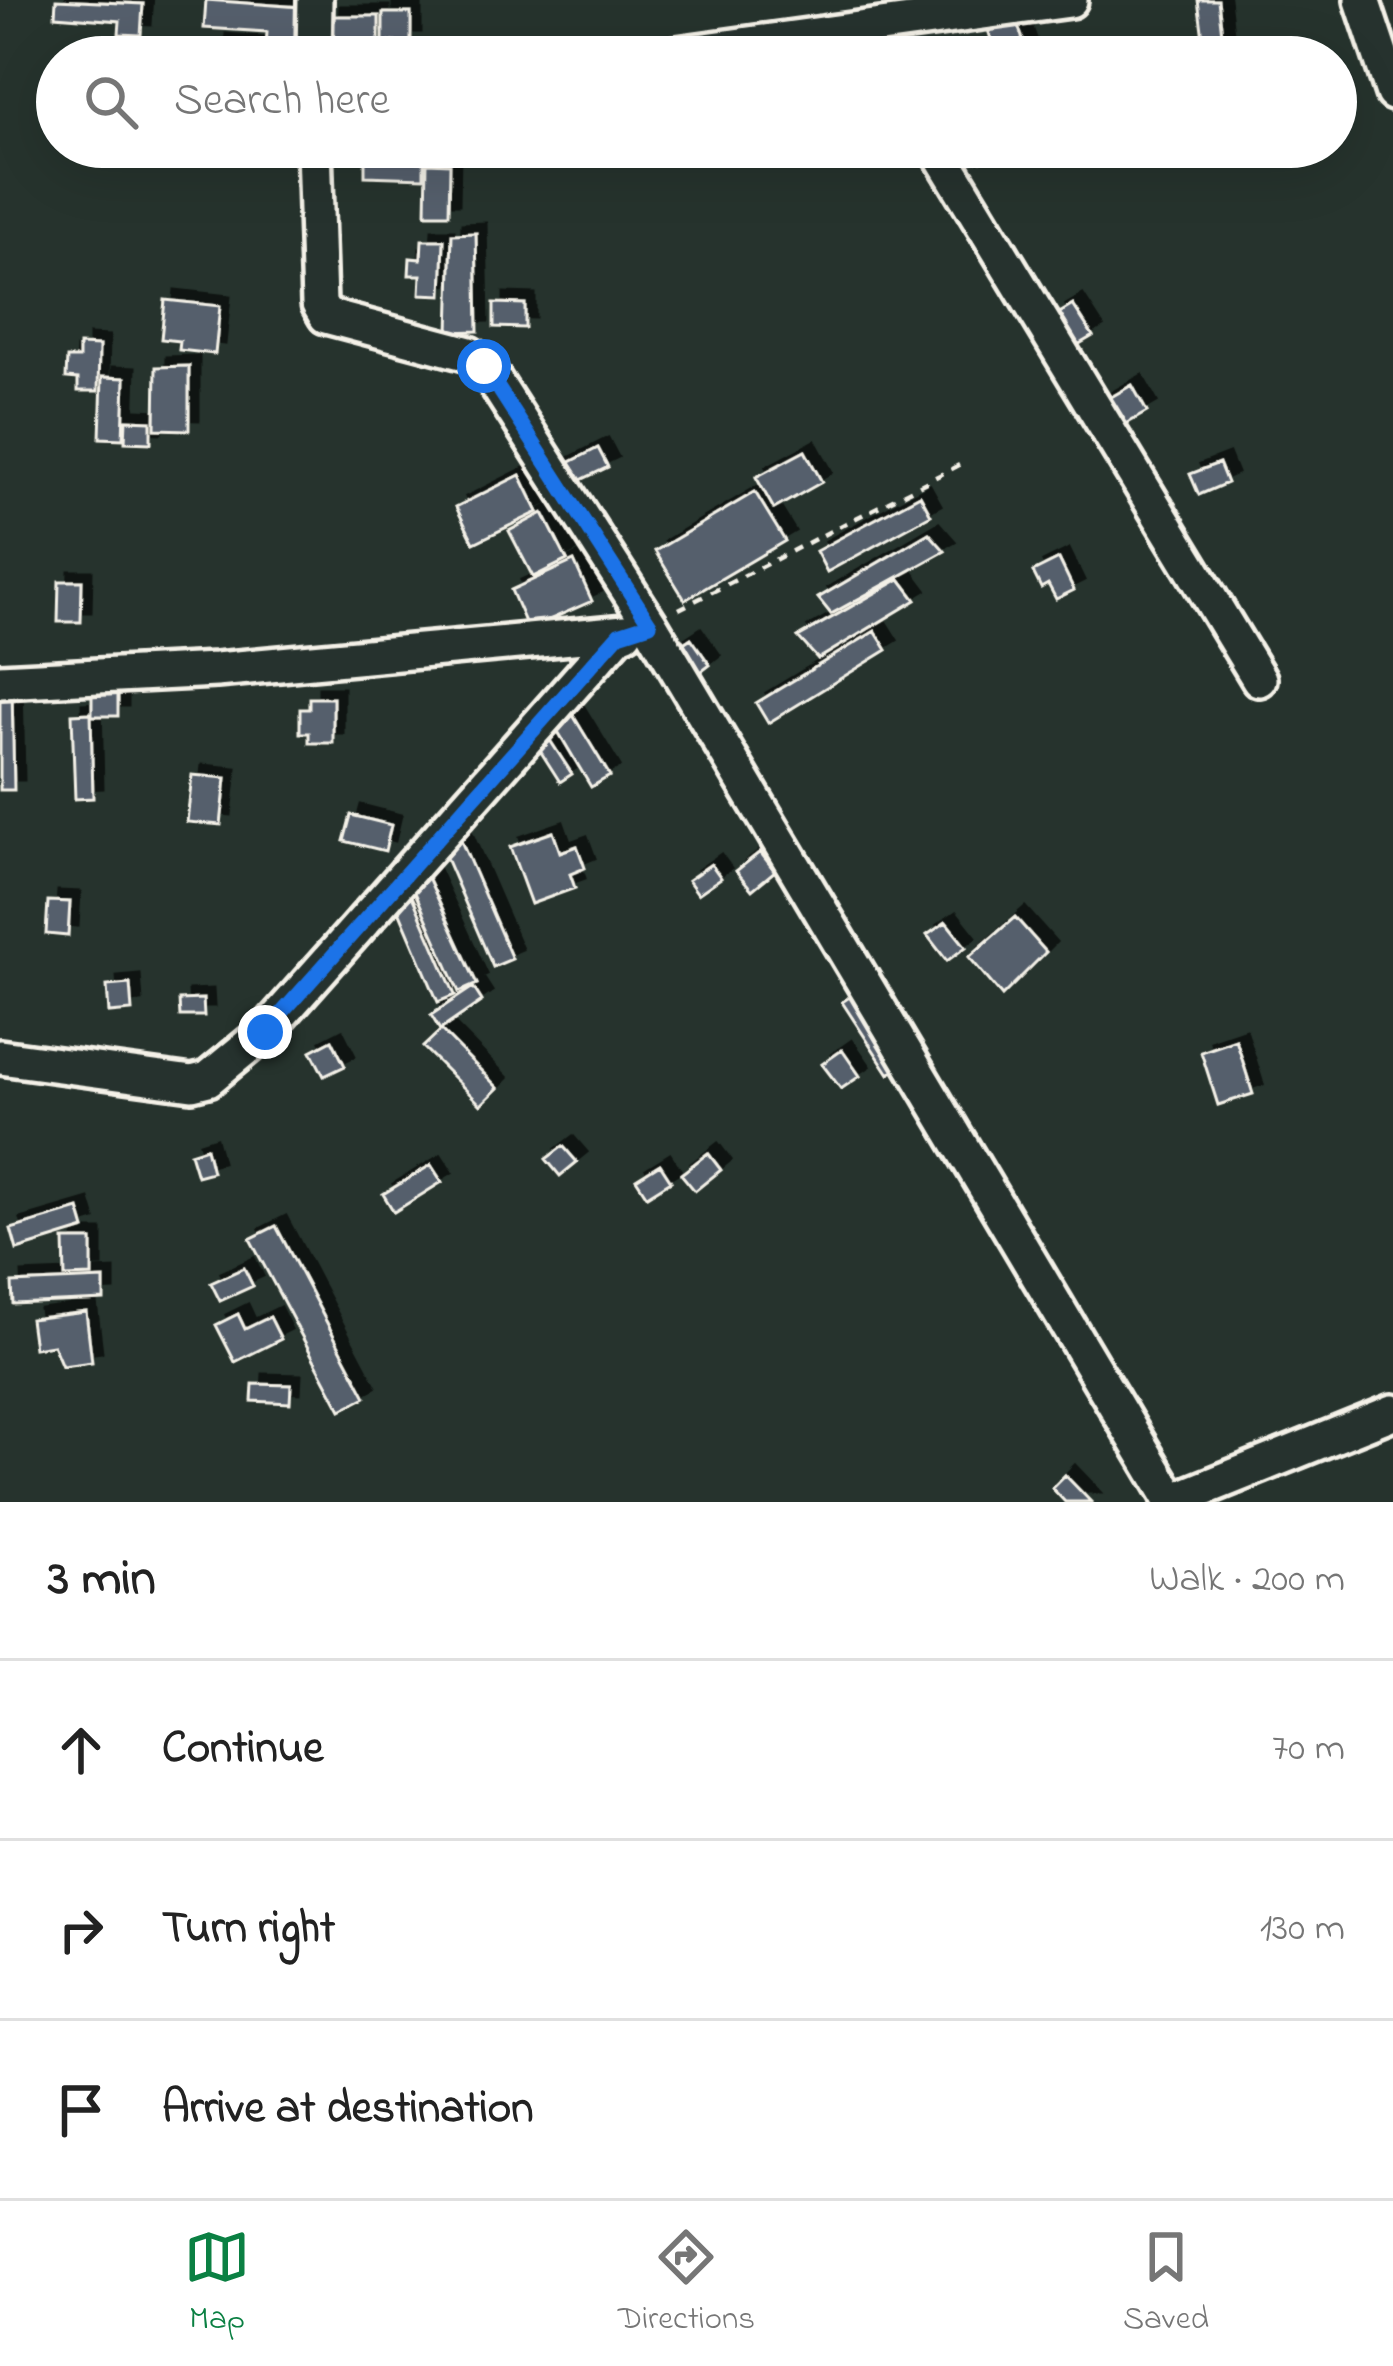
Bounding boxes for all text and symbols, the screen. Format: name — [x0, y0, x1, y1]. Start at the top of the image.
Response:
search box — [36, 36, 1357, 168]
icon: search — [78, 69, 144, 135]
text: Search here — [174, 69, 390, 135]
route start — [457, 339, 511, 393]
route end — [238, 1005, 292, 1059]
text: 3 min — [48, 1543, 156, 1618]
text: Walk · 200 m — [1149, 1552, 1345, 1609]
icon: ahead — [48, 1717, 114, 1783]
text: Continue — [162, 1717, 323, 1783]
text: 70 m — [1272, 1721, 1345, 1778]
icon: right — [48, 1897, 114, 1963]
text: Turn right — [162, 1897, 335, 1963]
text: 130 m — [1260, 1901, 1345, 1958]
icon: arrive — [48, 2077, 114, 2143]
text: Arrive at destination — [162, 2077, 533, 2143]
tab: Map — [184, 2224, 250, 2344]
tab: Directions — [618, 2224, 755, 2344]
tab: Saved — [1123, 2224, 1209, 2344]

